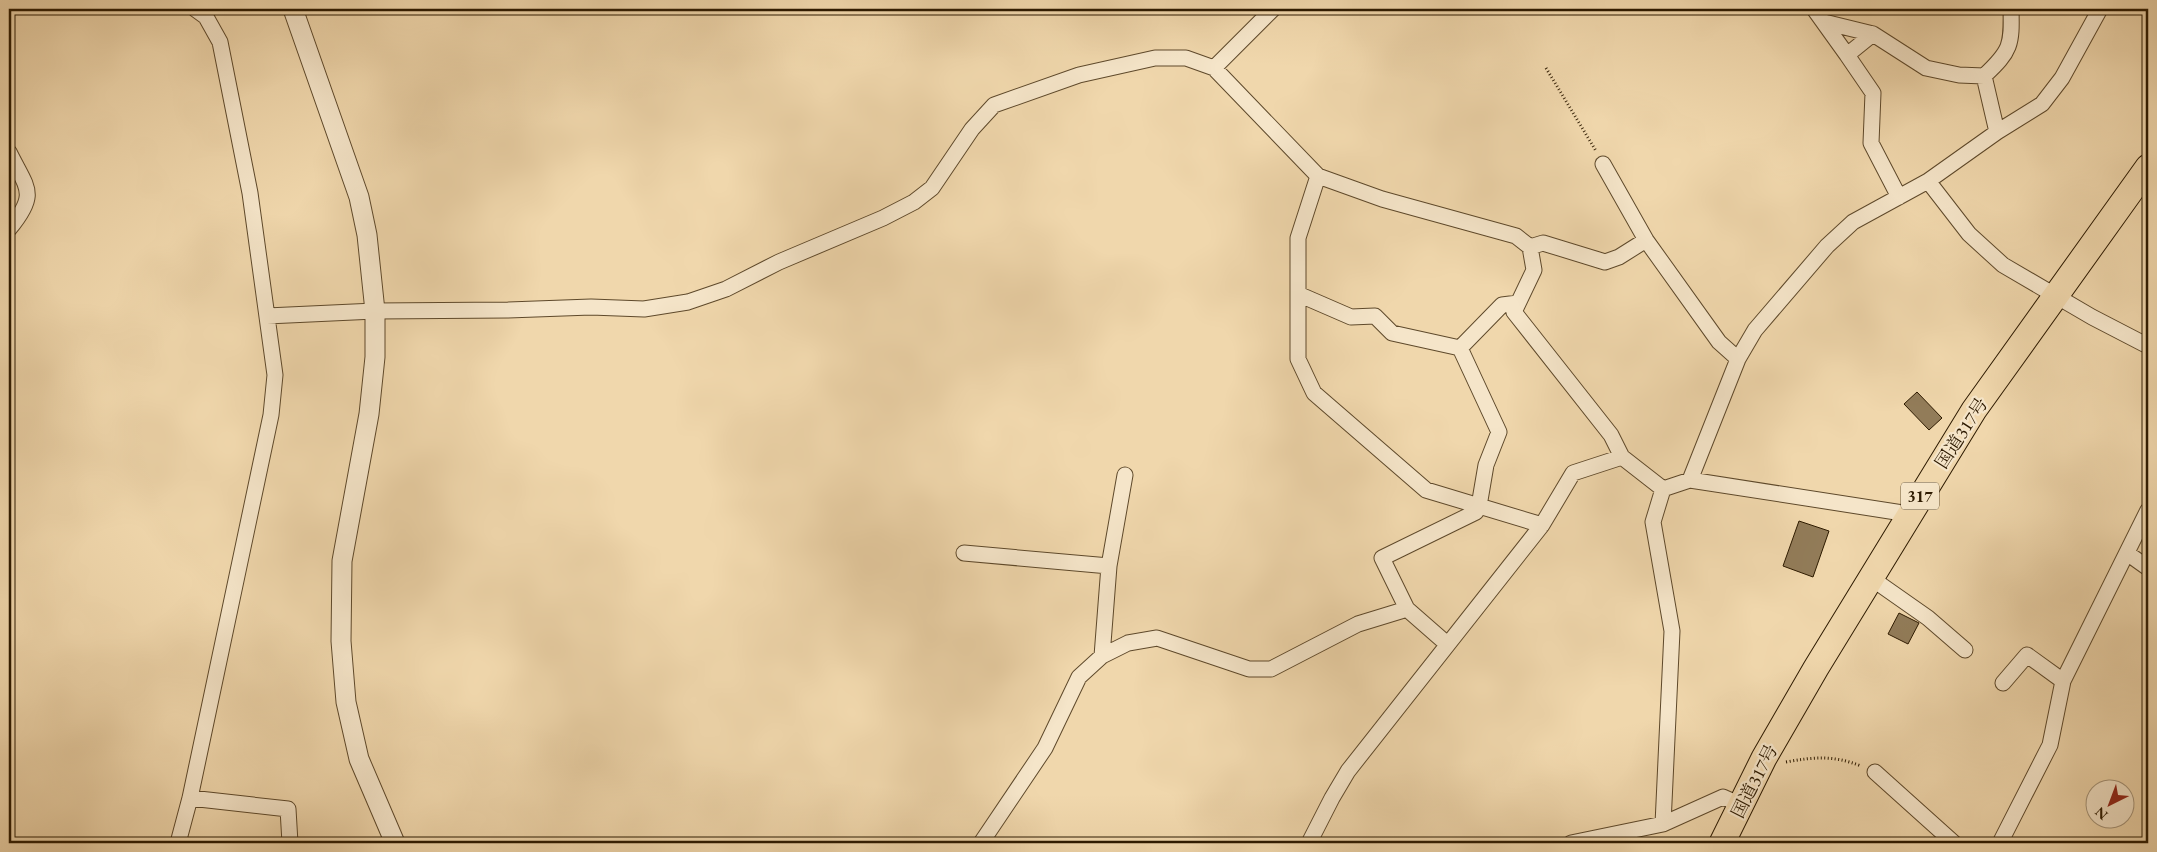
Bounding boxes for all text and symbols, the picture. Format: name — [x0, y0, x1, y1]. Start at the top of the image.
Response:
street label: 国道317号 — [1930, 393, 1992, 473]
road number: 317 — [1901, 482, 1939, 510]
street label: 国道317号 — [1726, 740, 1782, 822]
north arrow — [2084, 780, 2134, 830]
text: N — [2091, 803, 2112, 824]

